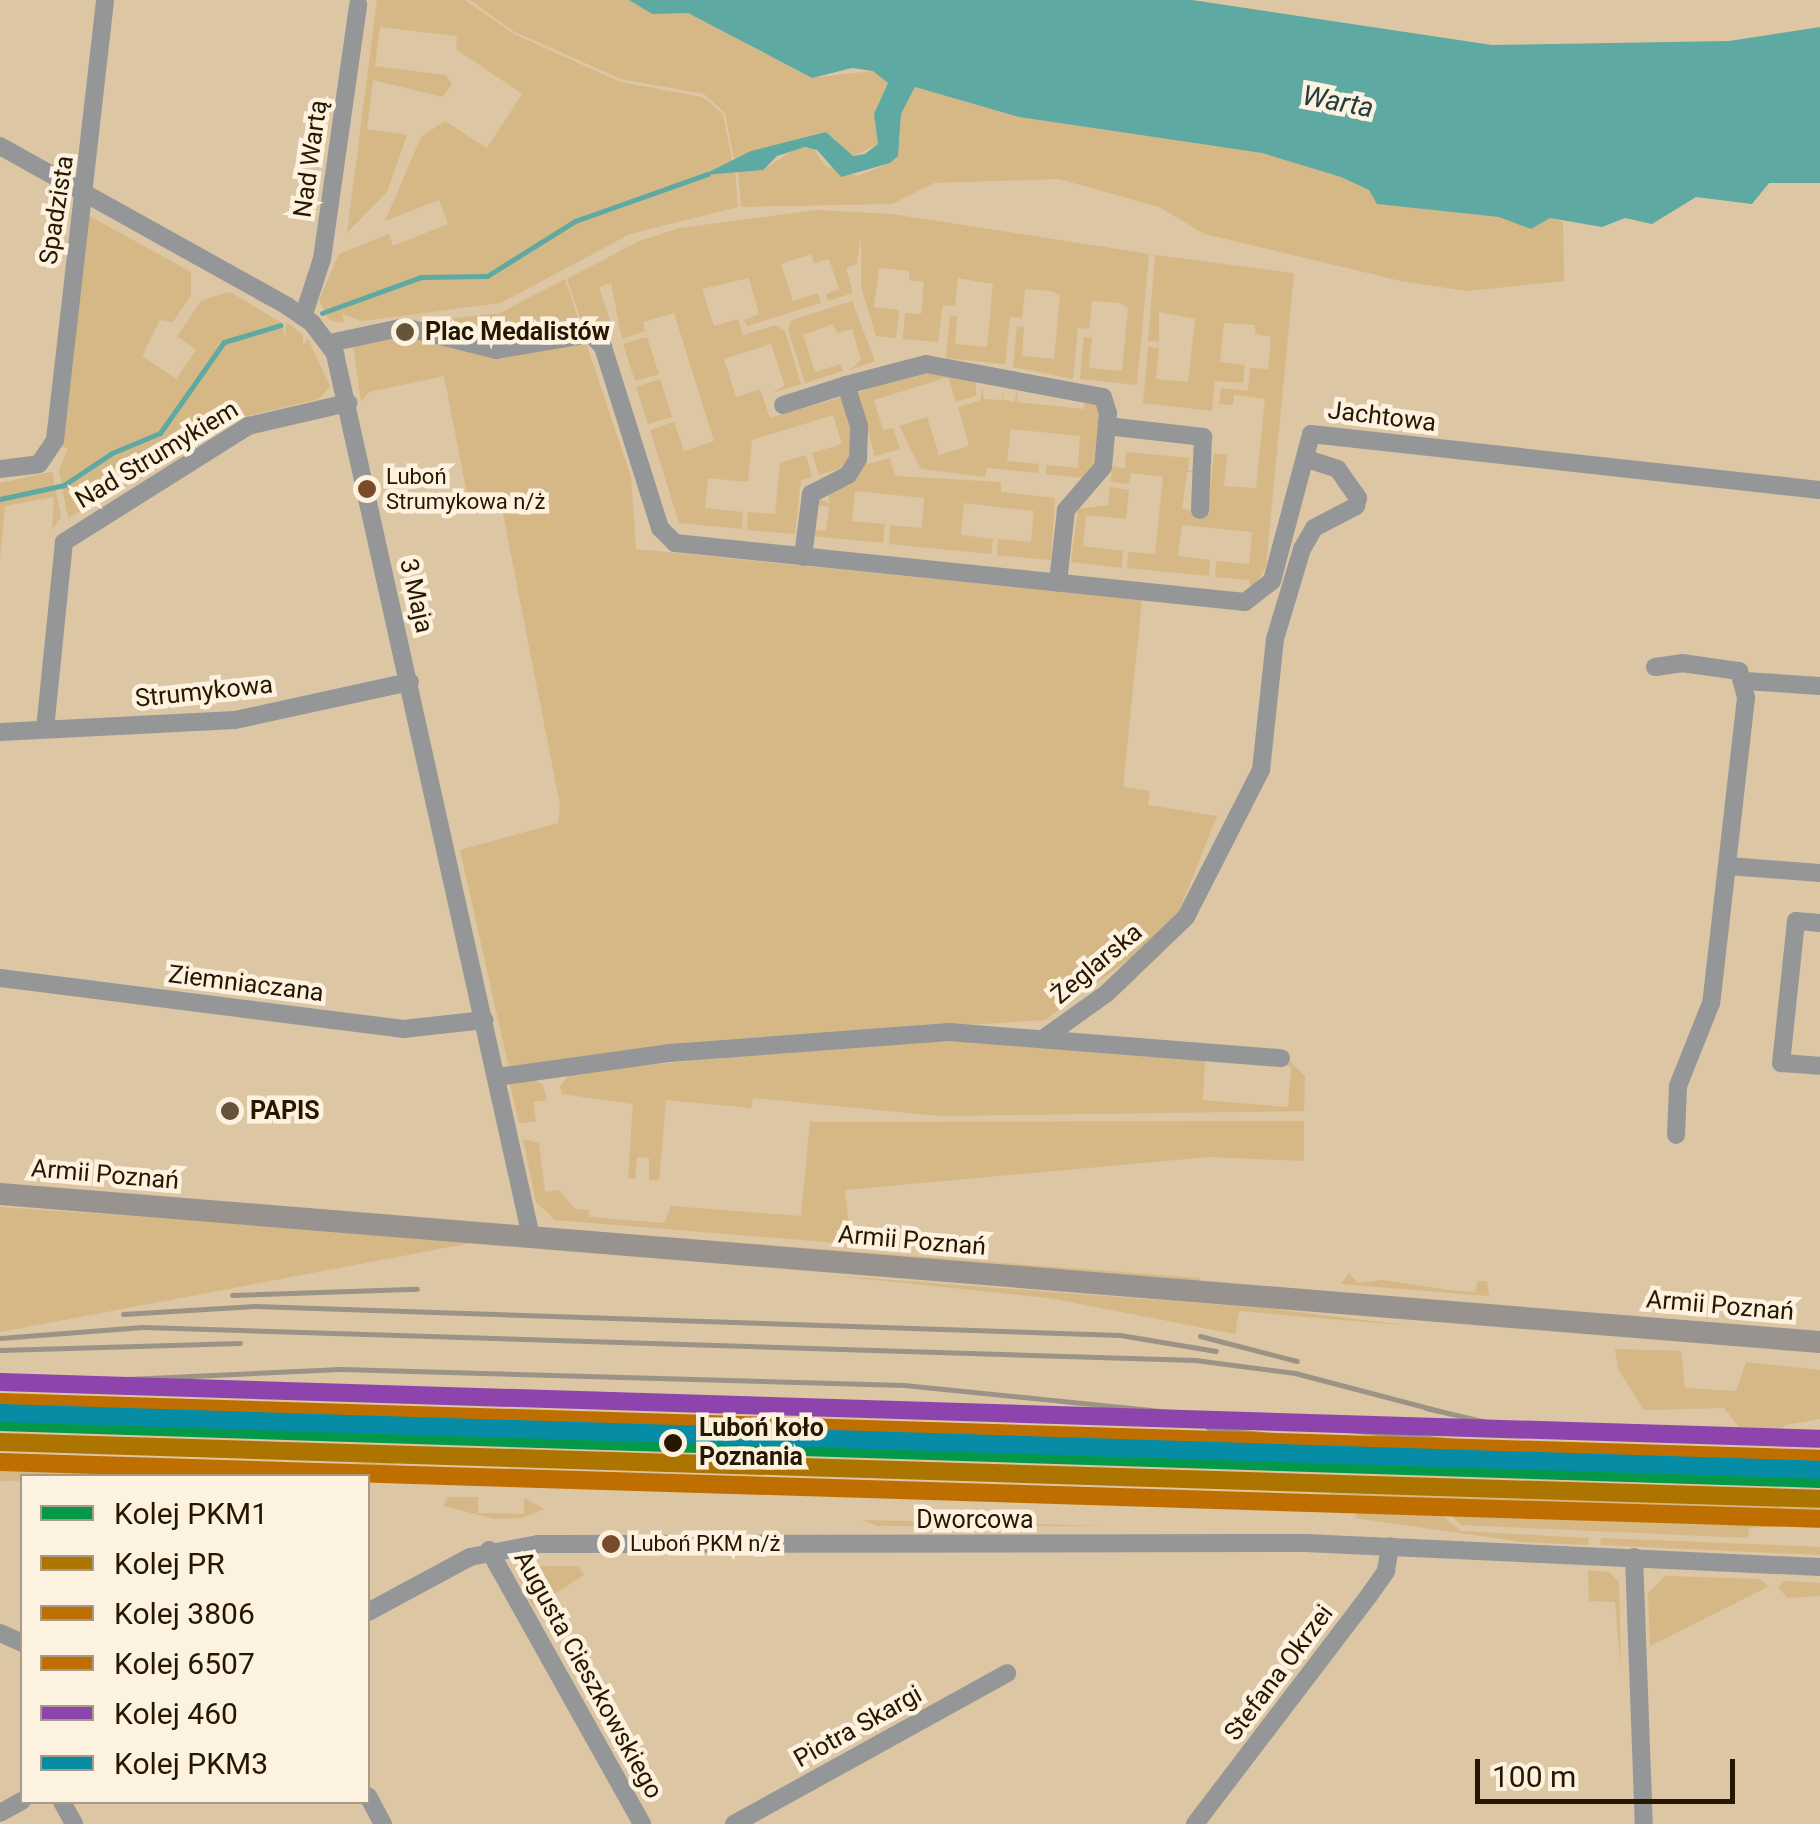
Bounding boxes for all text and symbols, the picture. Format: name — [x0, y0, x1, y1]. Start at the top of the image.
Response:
water label: Warta — [1299, 79, 1377, 125]
street label: Nad Wartą — [288, 99, 334, 219]
street label: Spadzista — [34, 153, 80, 267]
place label: Plac Medalistów — [425, 317, 610, 347]
marker: Plac Medalistów — [394, 321, 416, 343]
street label: Nad Strumykiem — [70, 395, 244, 515]
street label: Jachtowa — [1326, 395, 1438, 439]
place label: Luboń Strumykowa n/ż — [386, 463, 545, 514]
marker: Luboń Strumykowa n/ż — [357, 479, 377, 499]
street label: 3 Maja — [393, 556, 439, 636]
street label: Strumykowa — [134, 670, 274, 714]
street label: Żeglarska — [1045, 917, 1149, 1011]
street label: Ziemniaczana — [167, 960, 325, 1008]
place label: PAPIS — [250, 1096, 320, 1126]
marker: PAPIS — [219, 1100, 241, 1122]
street label: Armii Poznań — [30, 1154, 180, 1196]
street label: Armii Poznań — [837, 1220, 987, 1262]
street label: Armii Poznań — [1645, 1285, 1795, 1327]
place label: Luboń koło Poznania — [699, 1414, 824, 1473]
marker: Luboń koło Poznania — [656, 1426, 690, 1460]
legend — [20, 1474, 370, 1804]
text: Kolej PKM1 — [114, 1496, 268, 1531]
street label: Dworcowa — [916, 1505, 1034, 1535]
place label: Luboń PKM n/ż — [630, 1531, 780, 1557]
marker: Luboń PKM n/ż — [601, 1534, 621, 1554]
text: Kolej PR — [114, 1546, 225, 1581]
street label: Augusta Cieszkowskiego — [507, 1546, 669, 1804]
text: Kolej 3806 — [114, 1596, 255, 1631]
street label: Stefana Okrzei — [1218, 1599, 1340, 1747]
text: Kolej 6507 — [114, 1646, 255, 1681]
street label: Piotra Skargi — [789, 1680, 927, 1774]
text: Kolej 460 — [114, 1696, 238, 1731]
scale bar — [1480, 1739, 1740, 1801]
text: Kolej PKM3 — [114, 1746, 268, 1781]
text: 100 m — [1492, 1759, 1576, 1794]

